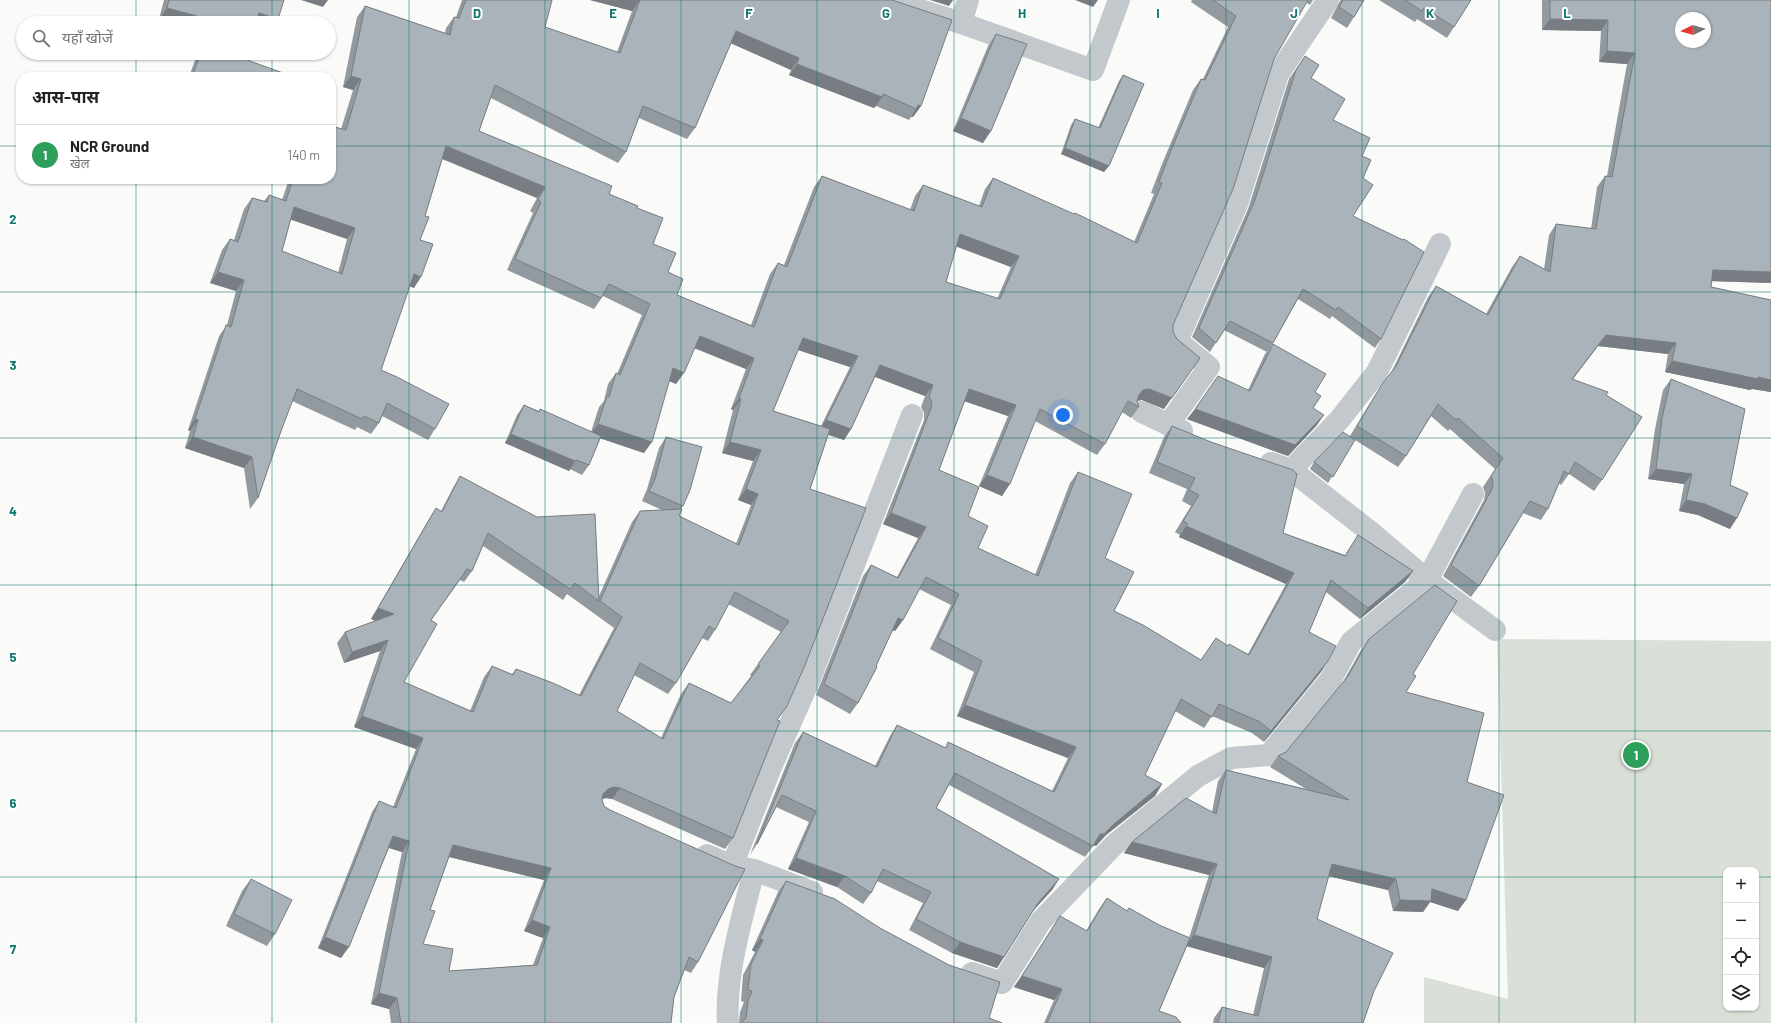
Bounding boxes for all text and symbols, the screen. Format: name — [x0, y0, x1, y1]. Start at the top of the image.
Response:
text: D — [473, 5, 481, 21]
text: E — [609, 5, 617, 21]
text: F — [745, 5, 753, 21]
text: G — [882, 5, 890, 21]
text: H — [1018, 5, 1026, 21]
text: I — [1156, 5, 1160, 21]
text: J — [1290, 5, 1298, 21]
text: K — [1426, 5, 1434, 21]
text: L — [1563, 5, 1571, 21]
north arrow — [1675, 12, 1711, 48]
search box — [16, 16, 336, 60]
icon: search — [30, 27, 52, 49]
text: यहाँ खोजें — [62, 28, 113, 46]
text: आस-पास — [32, 86, 99, 106]
text: NCR Ground — [70, 137, 149, 155]
text: 1 — [43, 147, 47, 163]
text: 140 m — [288, 147, 320, 163]
text: खेल — [70, 155, 89, 171]
text: 2 — [9, 211, 17, 227]
text: 3 — [9, 357, 17, 373]
your location — [1053, 405, 1073, 425]
text: 4 — [9, 503, 17, 519]
text: 5 — [9, 649, 17, 665]
pin: 1 — [1623, 740, 1649, 770]
text: 6 — [10, 795, 17, 811]
map controls — [1723, 867, 1759, 1011]
button: + — [1723, 867, 1759, 903]
button: − — [1723, 903, 1759, 939]
button: locate — [1723, 939, 1759, 975]
text: 7 — [10, 941, 17, 957]
button: layers — [1723, 975, 1759, 1011]

